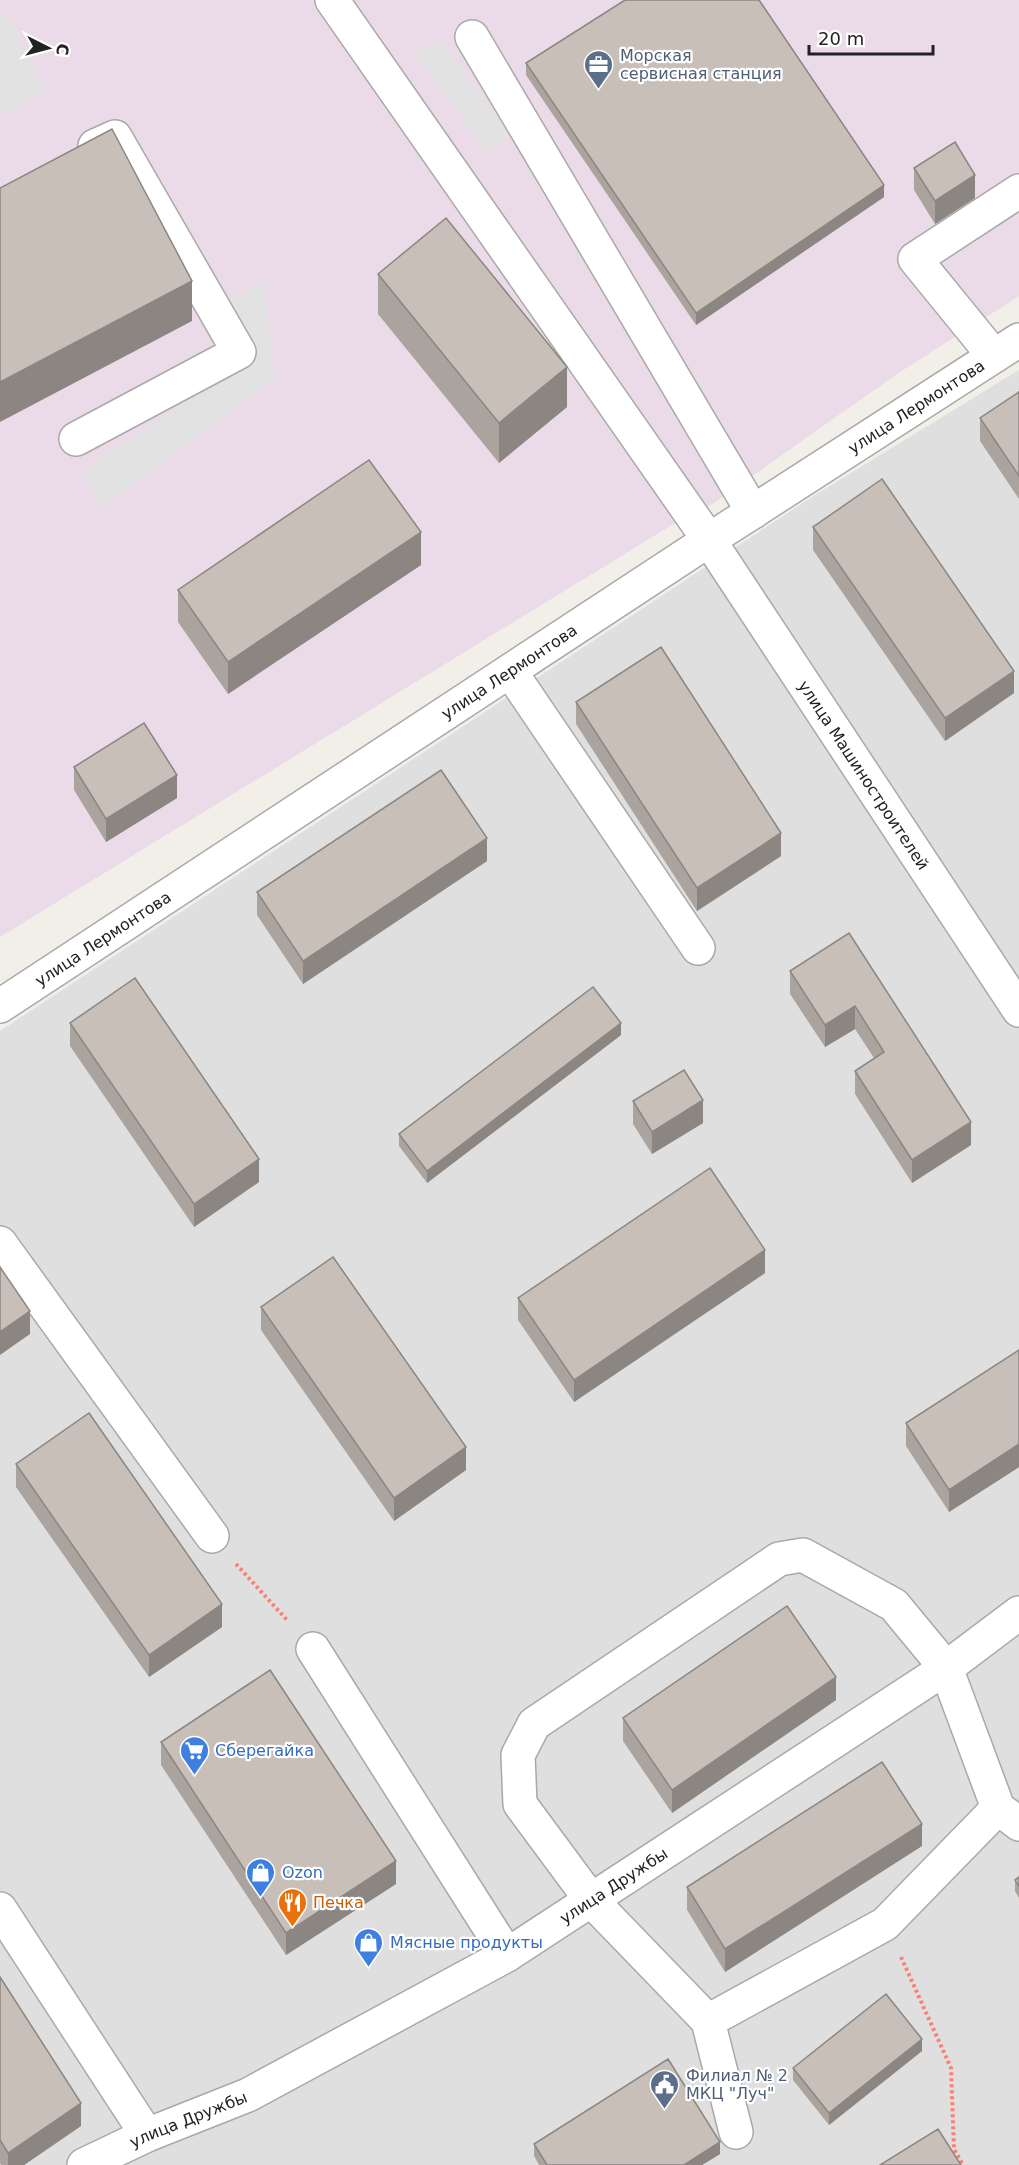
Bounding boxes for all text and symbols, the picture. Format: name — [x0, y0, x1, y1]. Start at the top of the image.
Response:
north arrow — [18, 18, 78, 78]
scale bar — [809, 18, 934, 56]
text: 20 m — [818, 28, 864, 49]
text: С — [52, 43, 72, 56]
place label: Морская сервисная станция — [620, 46, 782, 83]
office icon: Морская сервисная станция — [583, 48, 615, 90]
street label: улица Лермонтова — [845, 356, 988, 458]
street label: улица Лермонтова — [438, 620, 581, 723]
street label: улица Машиностроителей — [794, 677, 933, 873]
street label: улица Лермонтова — [32, 887, 175, 990]
supermarket icon: Сберегайка — [178, 1734, 210, 1776]
place label: Сберегайка — [215, 1741, 314, 1760]
street label: улица Дружбы — [556, 1844, 671, 1928]
shop icon: Ozon — [245, 1856, 277, 1898]
place label: Ozon — [282, 1863, 323, 1882]
restaurant icon: Печка — [276, 1886, 308, 1928]
place label: Печка — [313, 1893, 364, 1912]
shop icon: Мясные продукты — [353, 1926, 385, 1968]
place label: Мясные продукты — [390, 1933, 543, 1952]
place label: Филиал № 2 МКЦ "Луч" — [686, 2066, 788, 2103]
public building icon: Филиал № 2 МКЦ "Луч" — [649, 2068, 681, 2110]
street label: улица Дружбы — [127, 2087, 250, 2152]

